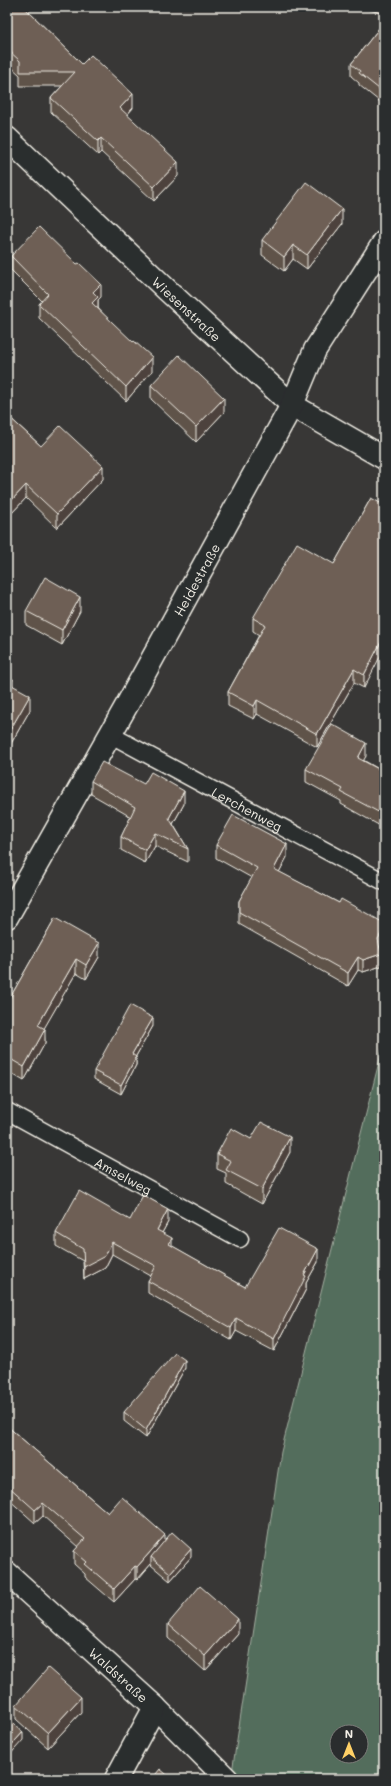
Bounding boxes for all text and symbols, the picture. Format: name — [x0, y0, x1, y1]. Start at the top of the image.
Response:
street label: Wiesenstraße — [149, 272, 225, 345]
street label: Heidestraße — [169, 540, 223, 619]
street label: Lerchenweg — [209, 783, 286, 834]
street label: Amselweg — [92, 1152, 155, 1198]
street label: Waldstraße — [86, 1643, 152, 1706]
north arrow — [329, 1724, 369, 1764]
text: N — [345, 1726, 353, 1741]

